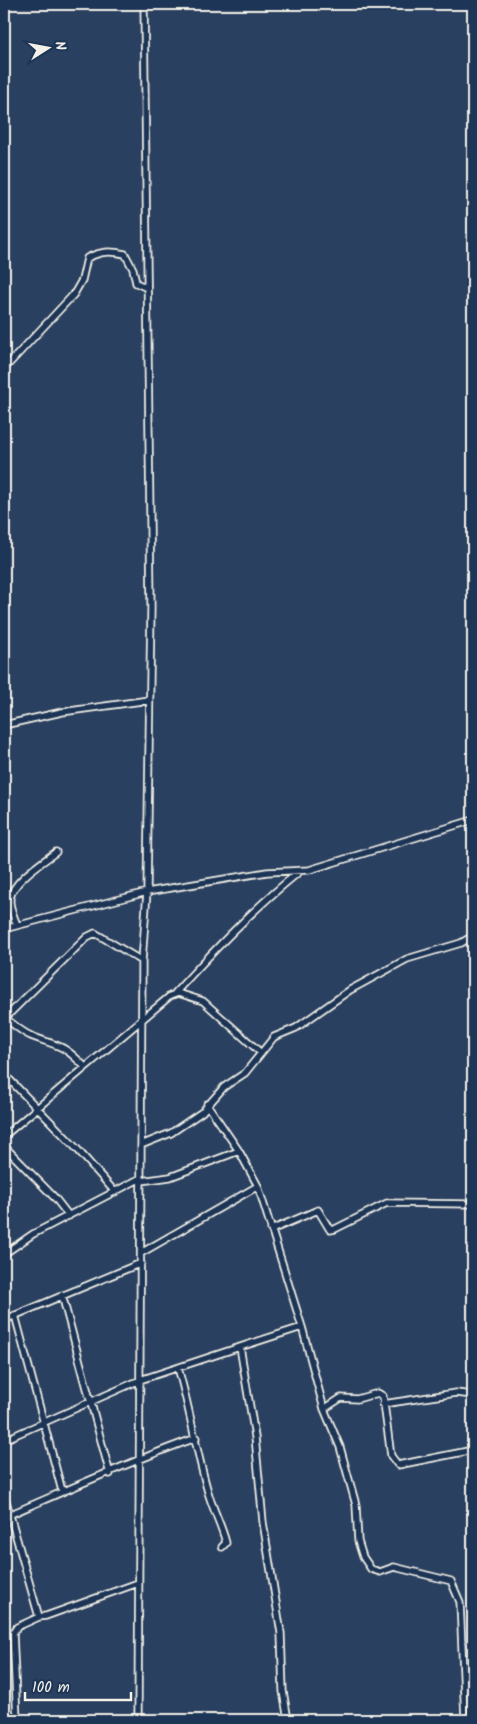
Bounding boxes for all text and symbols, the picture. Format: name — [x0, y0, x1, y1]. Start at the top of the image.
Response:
north arrow — [22, 22, 72, 72]
text: N — [48, 39, 71, 52]
scale bar — [25, 1669, 131, 1701]
text: 100 m — [32, 1676, 70, 1700]

